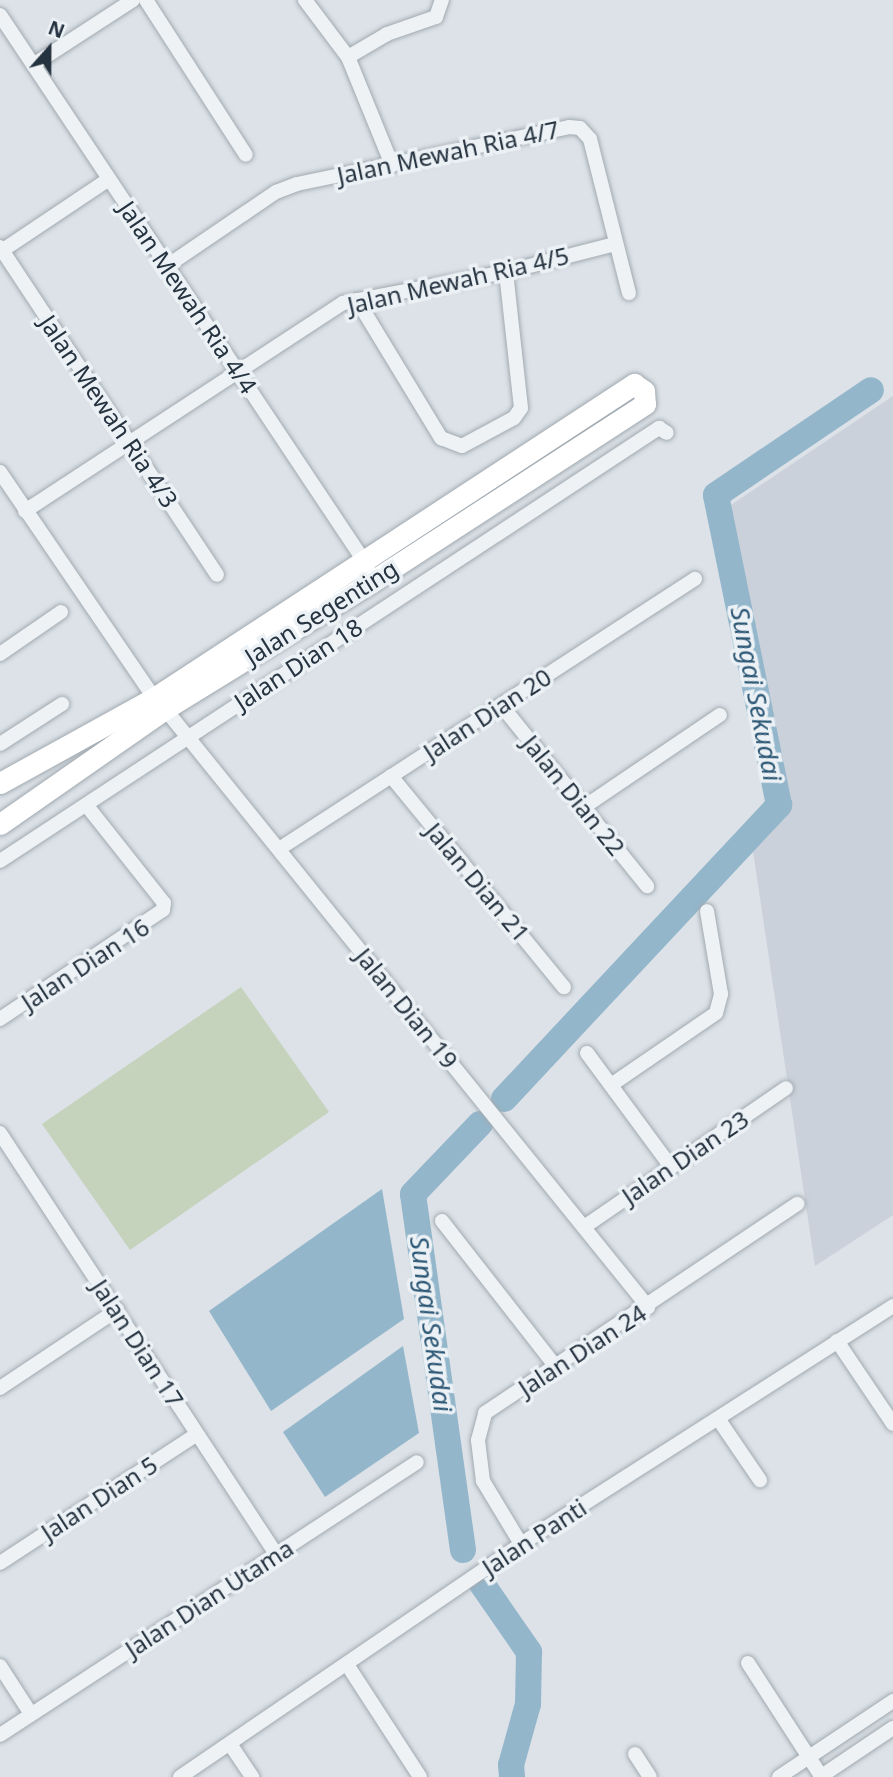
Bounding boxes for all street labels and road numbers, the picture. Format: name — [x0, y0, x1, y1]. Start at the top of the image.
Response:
street label: Jalan Mewah Ria 4/7 — [334, 114, 562, 190]
street label: Jalan Mewah Ria 4/4 — [113, 195, 263, 399]
street label: Jalan Mewah Ria 4/5 — [345, 241, 571, 319]
street label: Jalan Mewah Ria 4/3 — [34, 309, 184, 513]
street label: Jalan Segenting — [239, 553, 403, 671]
street label: Jalan Dian 18 — [229, 612, 367, 716]
street label: Jalan Dian 20 — [418, 662, 556, 766]
street label: Jalan Dian 22 — [517, 729, 631, 861]
street label: Jalan Dian 21 — [420, 817, 536, 947]
street label: Jalan Dian 16 — [16, 912, 154, 1016]
street label: Jalan Dian 19 — [350, 942, 464, 1074]
street label: Jalan Dian 23 — [616, 1104, 754, 1210]
street label: Jalan Dian 17 — [86, 1274, 190, 1412]
street label: Jalan Dian 24 — [513, 1298, 651, 1402]
street label: Jalan Dian 5 — [36, 1450, 162, 1546]
street label: Jalan Panti — [477, 1493, 591, 1581]
street label: Jalan Dian Utama — [120, 1533, 298, 1663]

